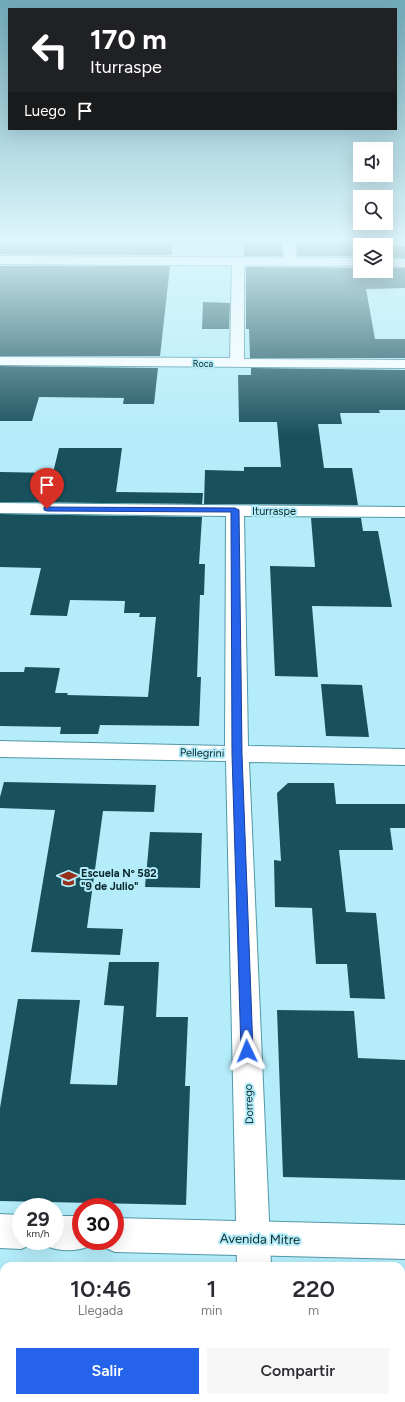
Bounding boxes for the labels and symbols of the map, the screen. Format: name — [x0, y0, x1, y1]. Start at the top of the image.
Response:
street label: Roca — [193, 358, 214, 369]
pin — [30, 468, 64, 509]
street label: Iturraspe — [252, 505, 296, 518]
street label: Pellegrini — [180, 746, 224, 760]
place label: Escuela Nº 582 "9 de Julio" — [81, 867, 157, 893]
school or university icon: Escuela Nº 582 "9 de Julio" — [58, 869, 78, 889]
position arrow — [226, 1030, 268, 1072]
street label: Dorrego — [242, 1084, 256, 1124]
speed limit sign: 30 — [72, 1198, 124, 1250]
street label: Avenida Mitre — [220, 1231, 300, 1247]

